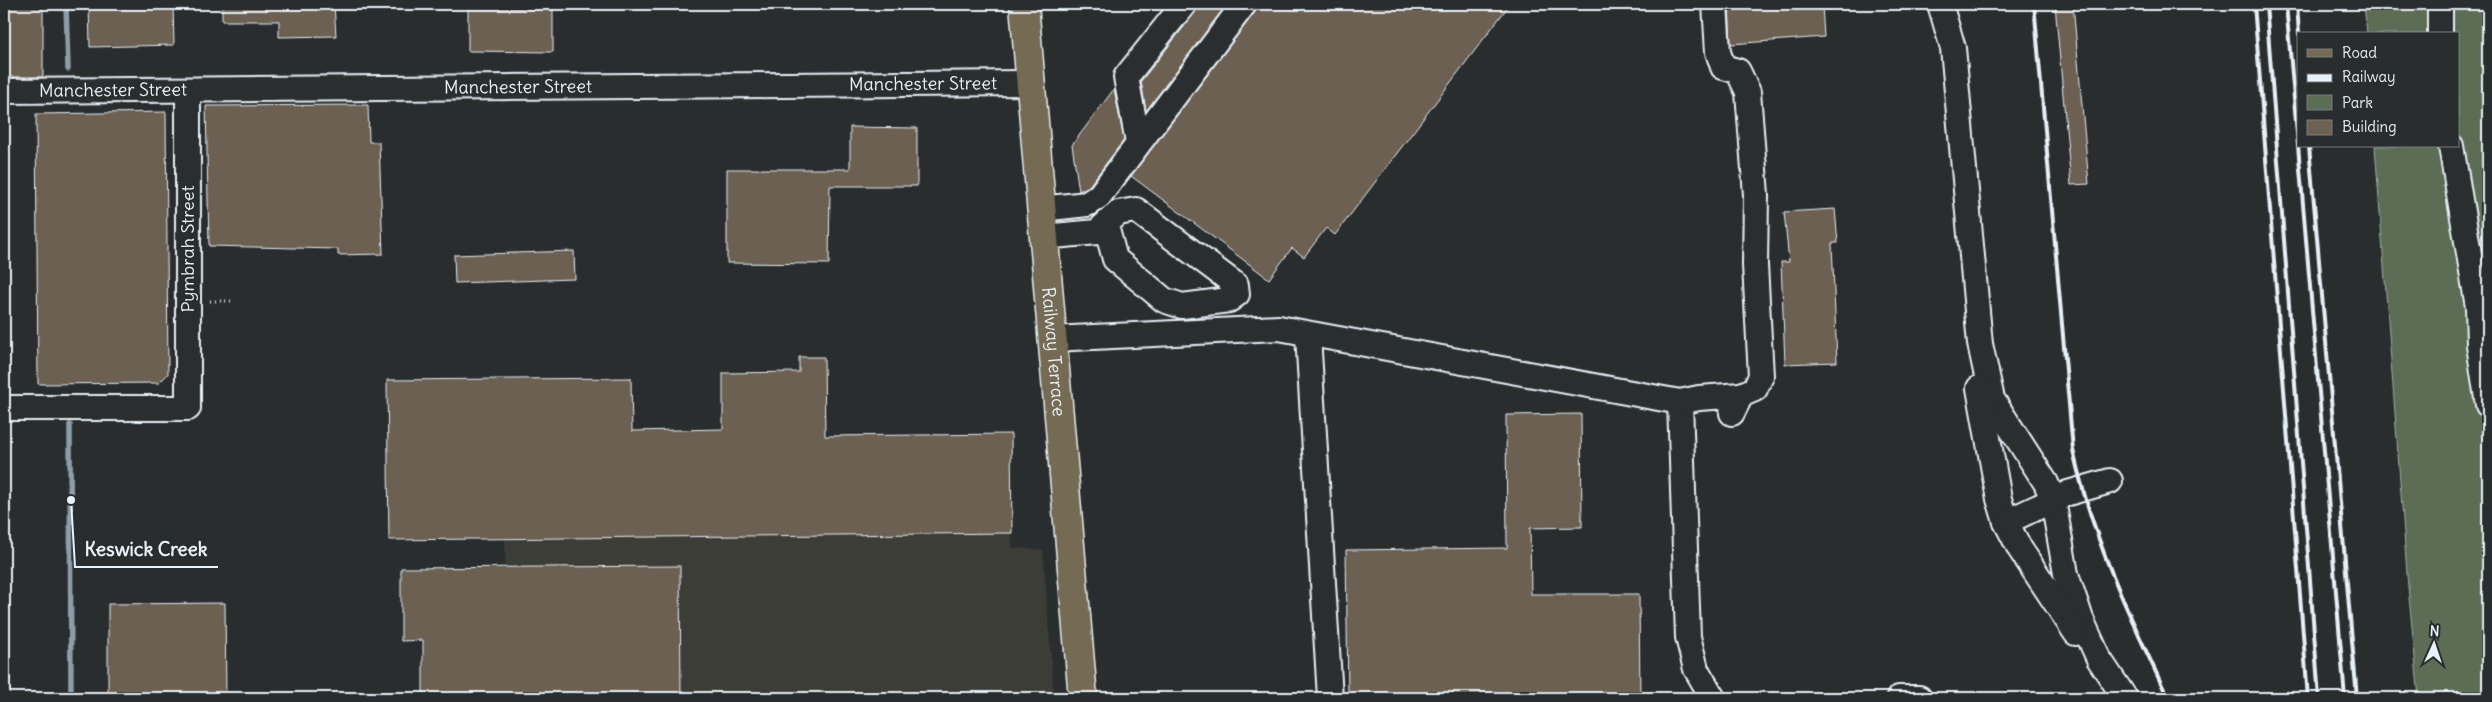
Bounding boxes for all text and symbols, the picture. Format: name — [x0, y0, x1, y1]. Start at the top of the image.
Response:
legend — [2297, 32, 2460, 148]
text: Road — [2342, 43, 2377, 62]
text: Railway — [2342, 67, 2396, 86]
street label: Manchester Street — [849, 71, 997, 95]
street label: Manchester Street — [444, 74, 592, 99]
street label: Manchester Street — [39, 78, 187, 102]
text: Park — [2342, 93, 2373, 112]
text: Building — [2342, 117, 2397, 136]
street label: Pymbrah Street — [176, 186, 199, 312]
street label: Railway Terrace — [1037, 286, 1071, 417]
callout: Keswick Creek — [75, 533, 218, 567]
text: Keswick Creek — [85, 537, 208, 561]
north arrow — [2410, 620, 2460, 670]
text: N — [2429, 622, 2440, 640]

